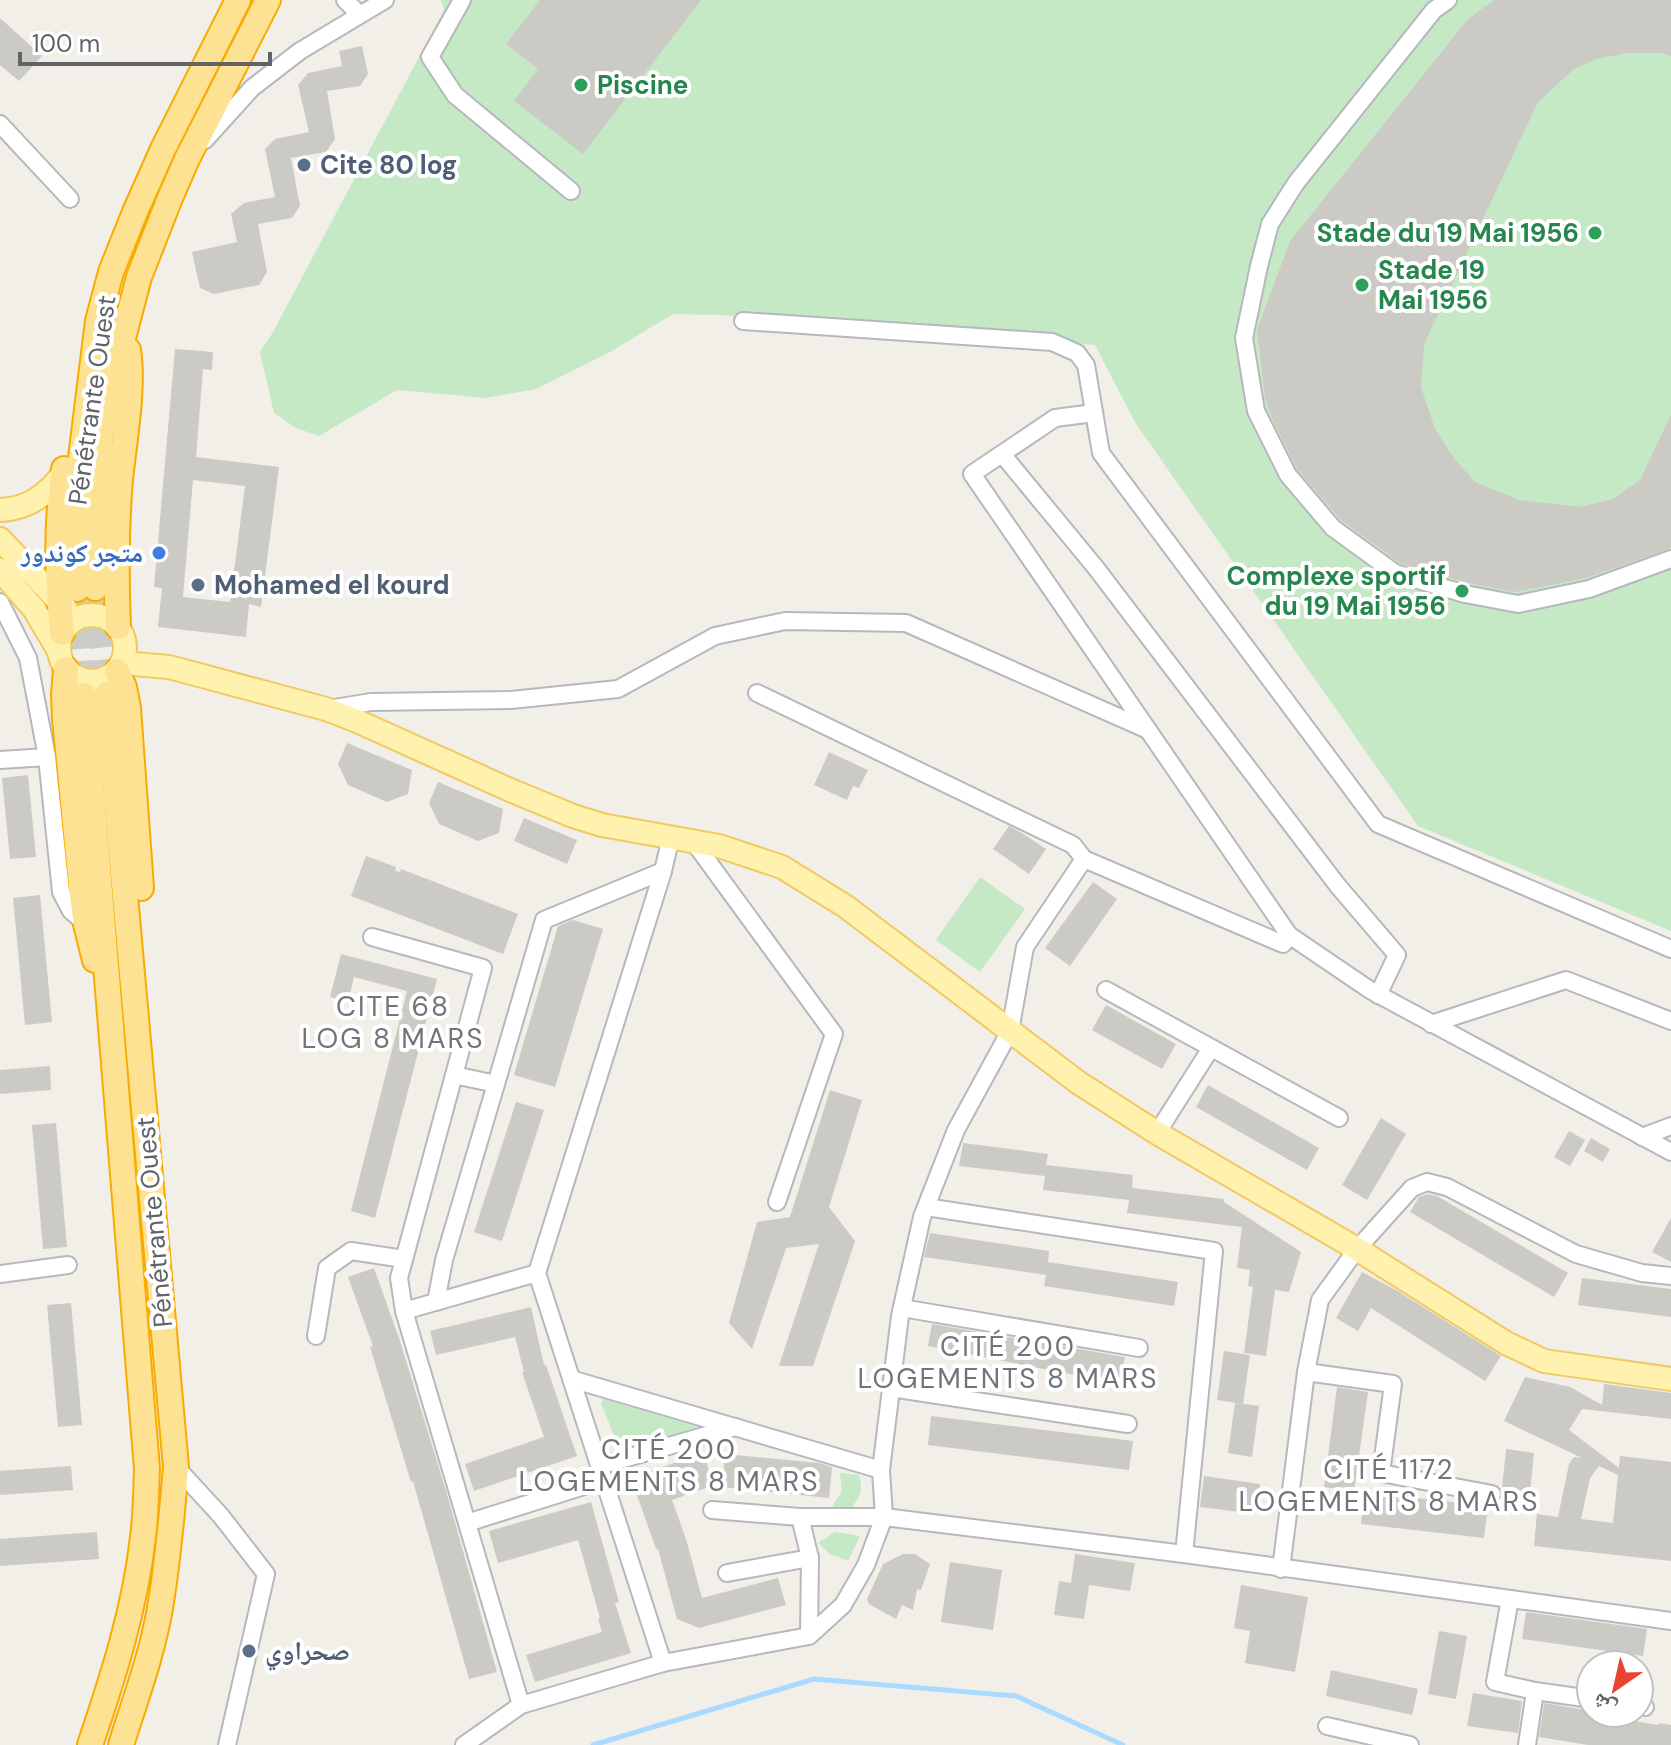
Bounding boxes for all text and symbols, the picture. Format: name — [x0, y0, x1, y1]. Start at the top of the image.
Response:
scale bar — [20, 16, 270, 66]
text: 100 m — [32, 28, 100, 59]
place label: Piscine — [597, 68, 689, 102]
marker: Piscine — [572, 76, 590, 94]
place label: Cite 80 log — [320, 148, 457, 182]
marker: Cite 80 log — [295, 156, 313, 174]
place label: Stade du 19 Mai 1956 — [1317, 216, 1579, 250]
marker: Stade du 19 Mai 1956 — [1586, 224, 1604, 242]
place label: Stade 19 Mai 1956 — [1378, 253, 1488, 317]
marker: Stade 19 Mai 1956 — [1353, 276, 1371, 294]
street label: Pénétrante Ouest — [60, 293, 124, 507]
place label: متجر كوندور — [20, 536, 143, 570]
marker: متجر كوندور — [150, 544, 168, 562]
place label: Complexe sportif du 19 Mai 1956 — [1226, 559, 1446, 623]
place label: Mohamed el kourd — [214, 568, 449, 602]
marker: Mohamed el kourd — [189, 576, 207, 594]
marker: Complexe sportif du 19 Mai 1956 — [1453, 582, 1471, 600]
district label: CITE 68 LOG 8 MARS — [302, 988, 484, 1057]
street label: Pénétrante Ouest — [128, 1115, 180, 1329]
district label: CITÉ 200 LOGEMENTS 8 MARS — [858, 1328, 1158, 1397]
district label: CITÉ 200 LOGEMENTS 8 MARS — [519, 1431, 819, 1500]
district label: CITÉ 1172 LOGEMENTS 8 MARS — [1239, 1451, 1539, 1520]
place label: صحراوي — [265, 1634, 350, 1671]
marker: صحراوي — [240, 1642, 258, 1660]
north arrow — [1575, 1649, 1655, 1729]
text: ش — [1586, 1687, 1622, 1724]

